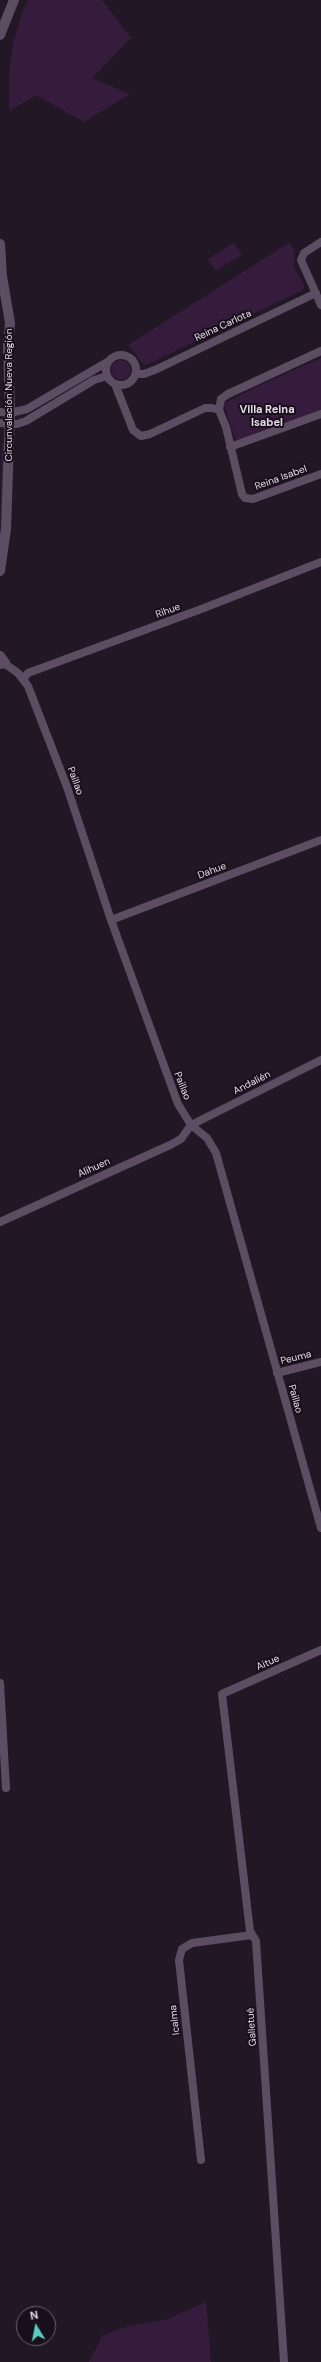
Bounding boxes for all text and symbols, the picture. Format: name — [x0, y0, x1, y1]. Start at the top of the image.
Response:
street label: Reina Carlota — [193, 308, 253, 344]
street label: Circunvalación Nueva Región — [3, 329, 15, 461]
district label: Villa Reina Isabel — [239, 403, 295, 429]
street label: Reina Isabel — [253, 463, 309, 493]
street label: Rihue — [154, 601, 182, 621]
street label: Paillao — [64, 765, 86, 797]
street label: Dahue — [196, 860, 228, 882]
street label: Andalién — [231, 1069, 273, 1097]
street label: Paillao — [171, 1070, 193, 1102]
street label: Alihuen — [76, 1156, 112, 1180]
street label: Peuma — [279, 1348, 313, 1368]
street label: Paillao — [285, 1383, 305, 1415]
street label: Aitue — [254, 1653, 282, 1673]
street label: Icalma — [167, 2004, 183, 2036]
street label: Galletué — [245, 2007, 259, 2047]
north arrow — [16, 2306, 56, 2346]
text: N — [29, 2308, 39, 2323]

